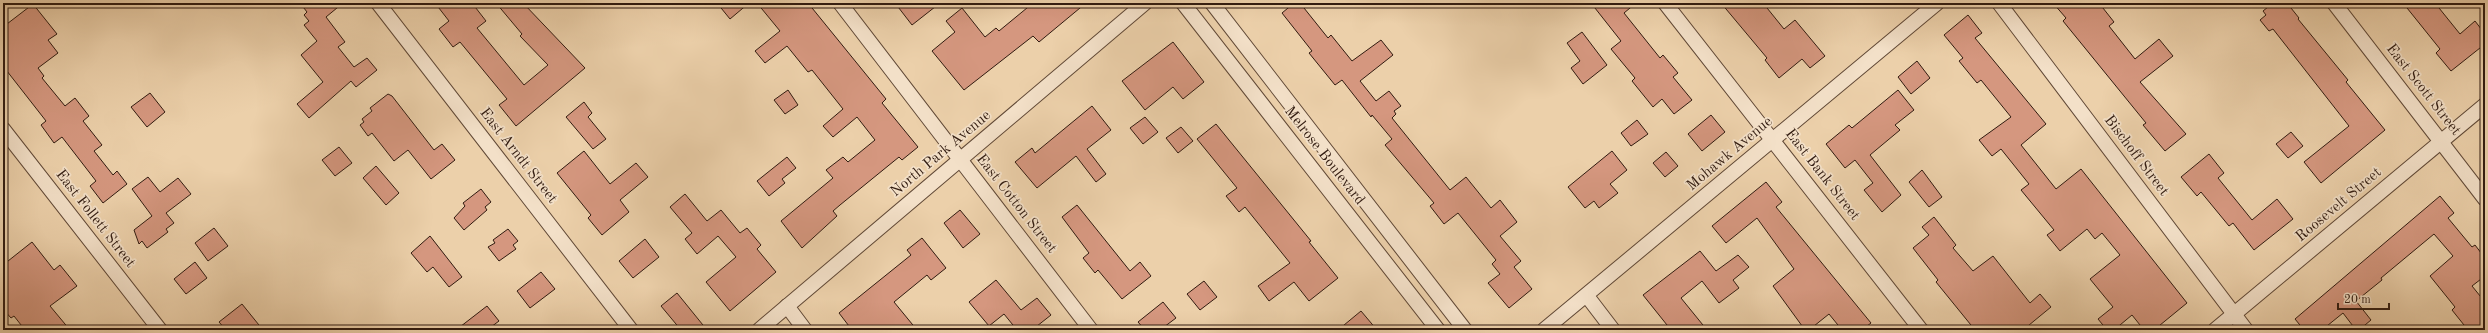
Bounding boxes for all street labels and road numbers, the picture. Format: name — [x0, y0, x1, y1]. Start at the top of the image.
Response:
street label: East Scott Street — [2383, 41, 2463, 139]
street label: Melrose Boulevard — [1281, 104, 1367, 208]
street label: East Arndt Street — [476, 105, 560, 207]
street label: North Park Avenue — [888, 108, 994, 200]
street label: Bischoff Street — [2101, 113, 2171, 199]
street label: Mohawk Avenue — [1684, 114, 1776, 194]
street label: East Bank Street — [1782, 127, 1862, 223]
street label: East Cotton Street — [973, 152, 1059, 256]
street label: Roosevelt Street — [2293, 165, 2385, 245]
street label: East Follett Street — [52, 167, 138, 271]

